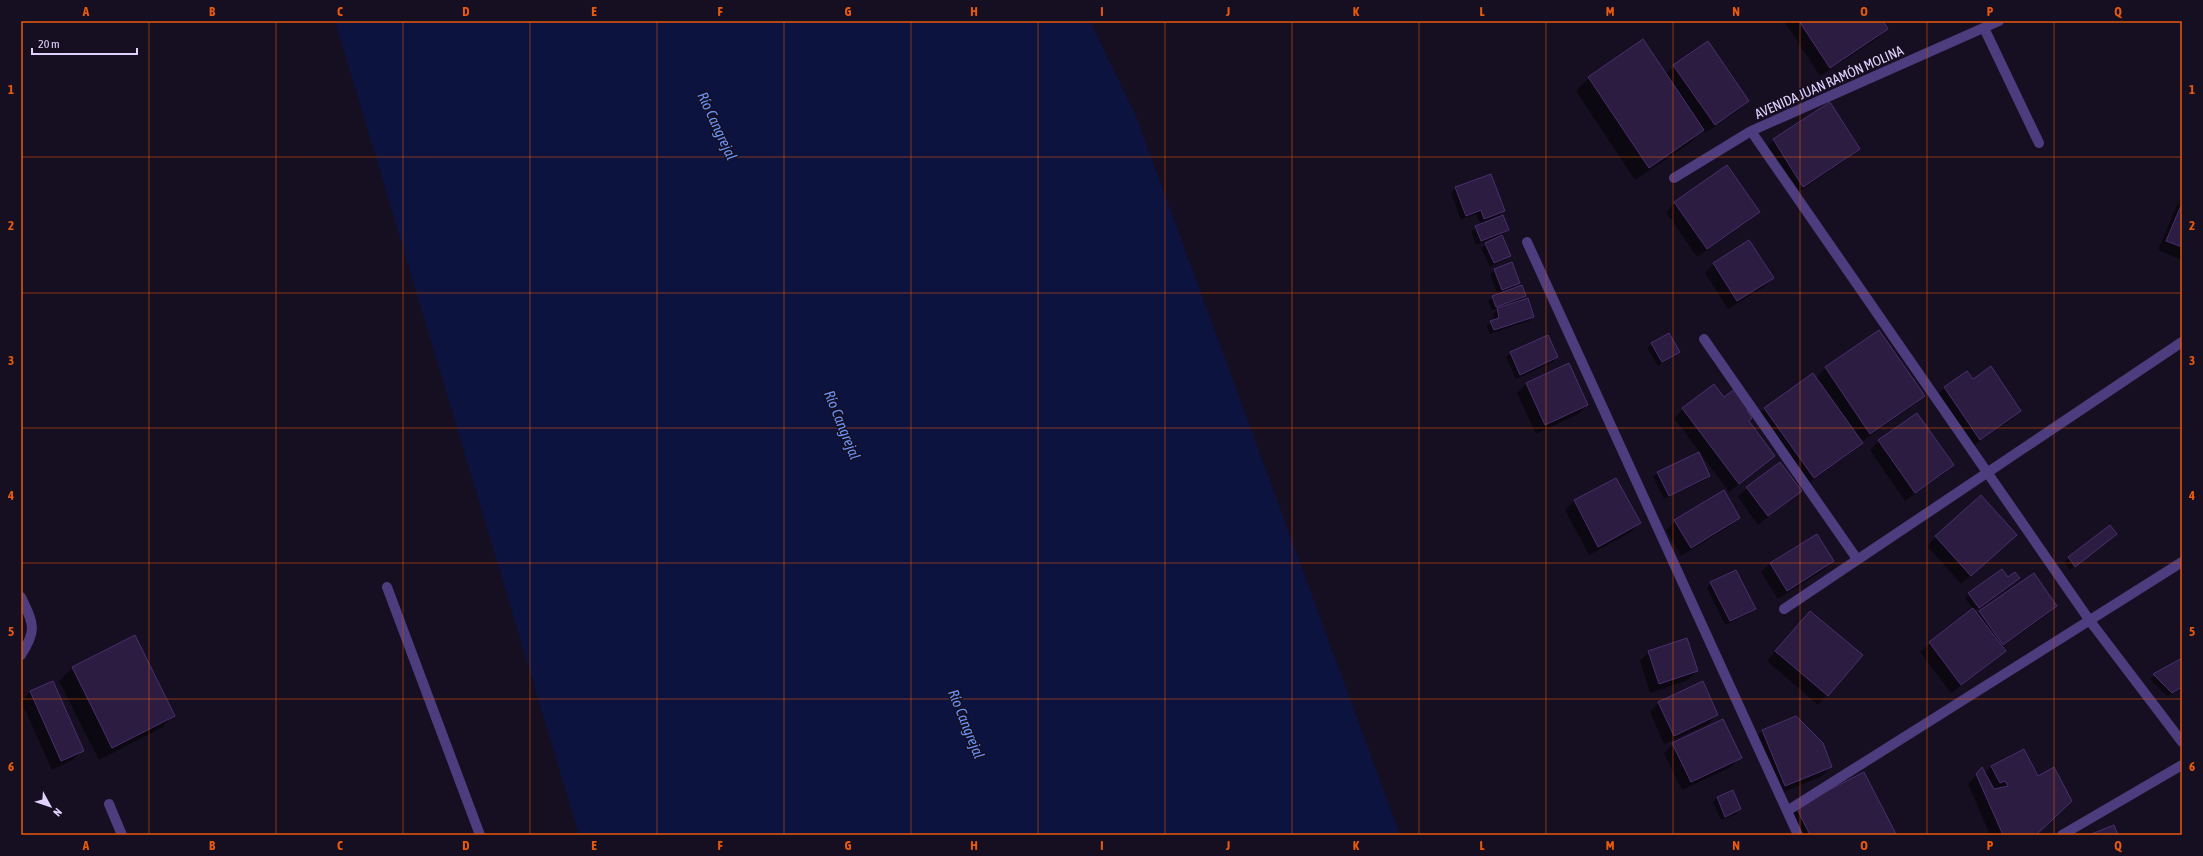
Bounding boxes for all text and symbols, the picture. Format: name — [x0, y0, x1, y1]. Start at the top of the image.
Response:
text: A — [82, 4, 90, 19]
text: B — [209, 4, 216, 19]
text: C — [337, 4, 343, 19]
text: D — [462, 4, 470, 19]
text: E — [591, 4, 597, 19]
text: F — [717, 4, 723, 19]
text: G — [845, 4, 852, 19]
text: H — [970, 4, 978, 19]
text: I — [1100, 4, 1104, 19]
text: J — [1225, 4, 1230, 19]
text: K — [1353, 4, 1360, 19]
text: L — [1479, 4, 1485, 19]
text: M — [1606, 4, 1615, 19]
text: N — [1732, 4, 1740, 19]
text: O — [1860, 4, 1868, 19]
text: P — [1987, 4, 1994, 19]
text: Q — [2114, 4, 2122, 19]
scale bar — [32, 30, 137, 56]
text: 20 m — [38, 37, 60, 51]
street label: AVENIDA JUAN RAMÓN MOLINA — [1752, 42, 1906, 122]
text: 1 — [8, 82, 14, 97]
text: 1 — [2189, 82, 2195, 97]
water label: Río Cangrejal — [694, 89, 741, 163]
text: 2 — [8, 218, 14, 233]
text: 2 — [2189, 218, 2195, 233]
text: 3 — [8, 353, 14, 368]
text: 3 — [2189, 353, 2195, 368]
water label: Río Cangrejal — [821, 388, 864, 462]
text: 4 — [7, 488, 14, 503]
text: 4 — [2188, 488, 2195, 503]
text: 5 — [8, 624, 14, 639]
text: 5 — [2189, 624, 2195, 639]
water label: Río Cangrejal — [945, 687, 988, 761]
text: 6 — [8, 759, 14, 774]
text: 6 — [2189, 759, 2195, 774]
north arrow — [30, 786, 70, 826]
text: N — [51, 806, 64, 819]
text: A — [82, 838, 90, 853]
text: B — [209, 838, 216, 853]
text: C — [337, 838, 343, 853]
text: D — [462, 838, 470, 853]
text: E — [591, 838, 597, 853]
text: F — [717, 838, 723, 853]
text: G — [845, 838, 852, 853]
text: H — [970, 838, 978, 853]
text: I — [1100, 838, 1104, 853]
text: J — [1225, 838, 1230, 853]
text: K — [1353, 838, 1360, 853]
text: L — [1479, 838, 1485, 853]
text: M — [1606, 838, 1615, 853]
text: N — [1732, 838, 1740, 853]
text: O — [1860, 838, 1868, 853]
text: P — [1987, 838, 1994, 853]
text: Q — [2114, 838, 2122, 853]

